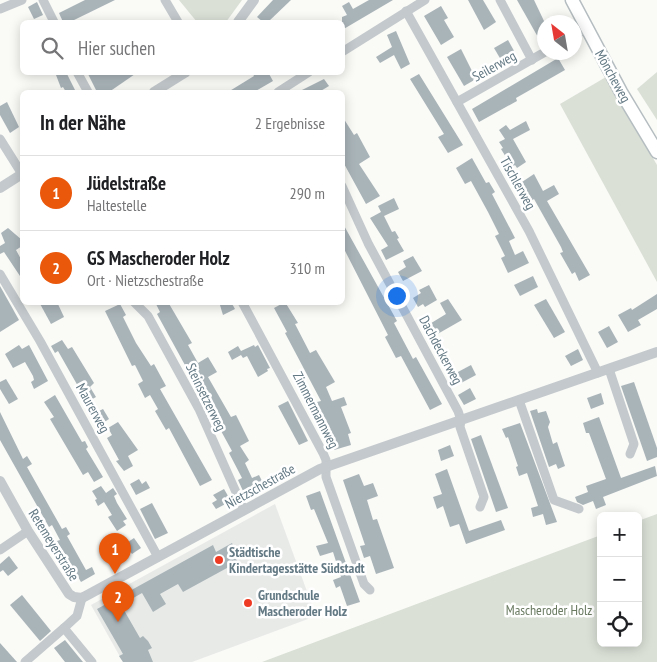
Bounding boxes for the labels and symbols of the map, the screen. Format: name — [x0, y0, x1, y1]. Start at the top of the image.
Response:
north arrow — [537, 15, 582, 60]
street label: Möncheweg — [591, 46, 635, 106]
street label: Seilerweg — [469, 47, 519, 85]
street label: Tischlerweg — [496, 153, 540, 213]
your location — [384, 283, 410, 309]
street label: Dachdeckerweg — [415, 312, 467, 388]
street label: Steinsetzerweg — [182, 360, 230, 434]
street label: Zimmermannweg — [289, 369, 343, 451]
street label: Maurerweg — [72, 380, 114, 436]
street label: Nietzschestraße — [222, 459, 298, 513]
street label: Retemeyerstraße — [25, 506, 83, 585]
pin: 1 — [99, 533, 131, 574]
place label: Städtische Kindertagesstätte Südstadt — [229, 543, 365, 577]
marker: Städtische Kindertagesstätte Südstadt — [213, 554, 225, 566]
pin: 2 — [102, 581, 134, 622]
place label: Grundschule Mascheroder Holz — [258, 586, 347, 620]
marker: Grundschule Mascheroder Holz — [242, 597, 254, 609]
park label: Mascheroder Holz — [506, 601, 592, 619]

